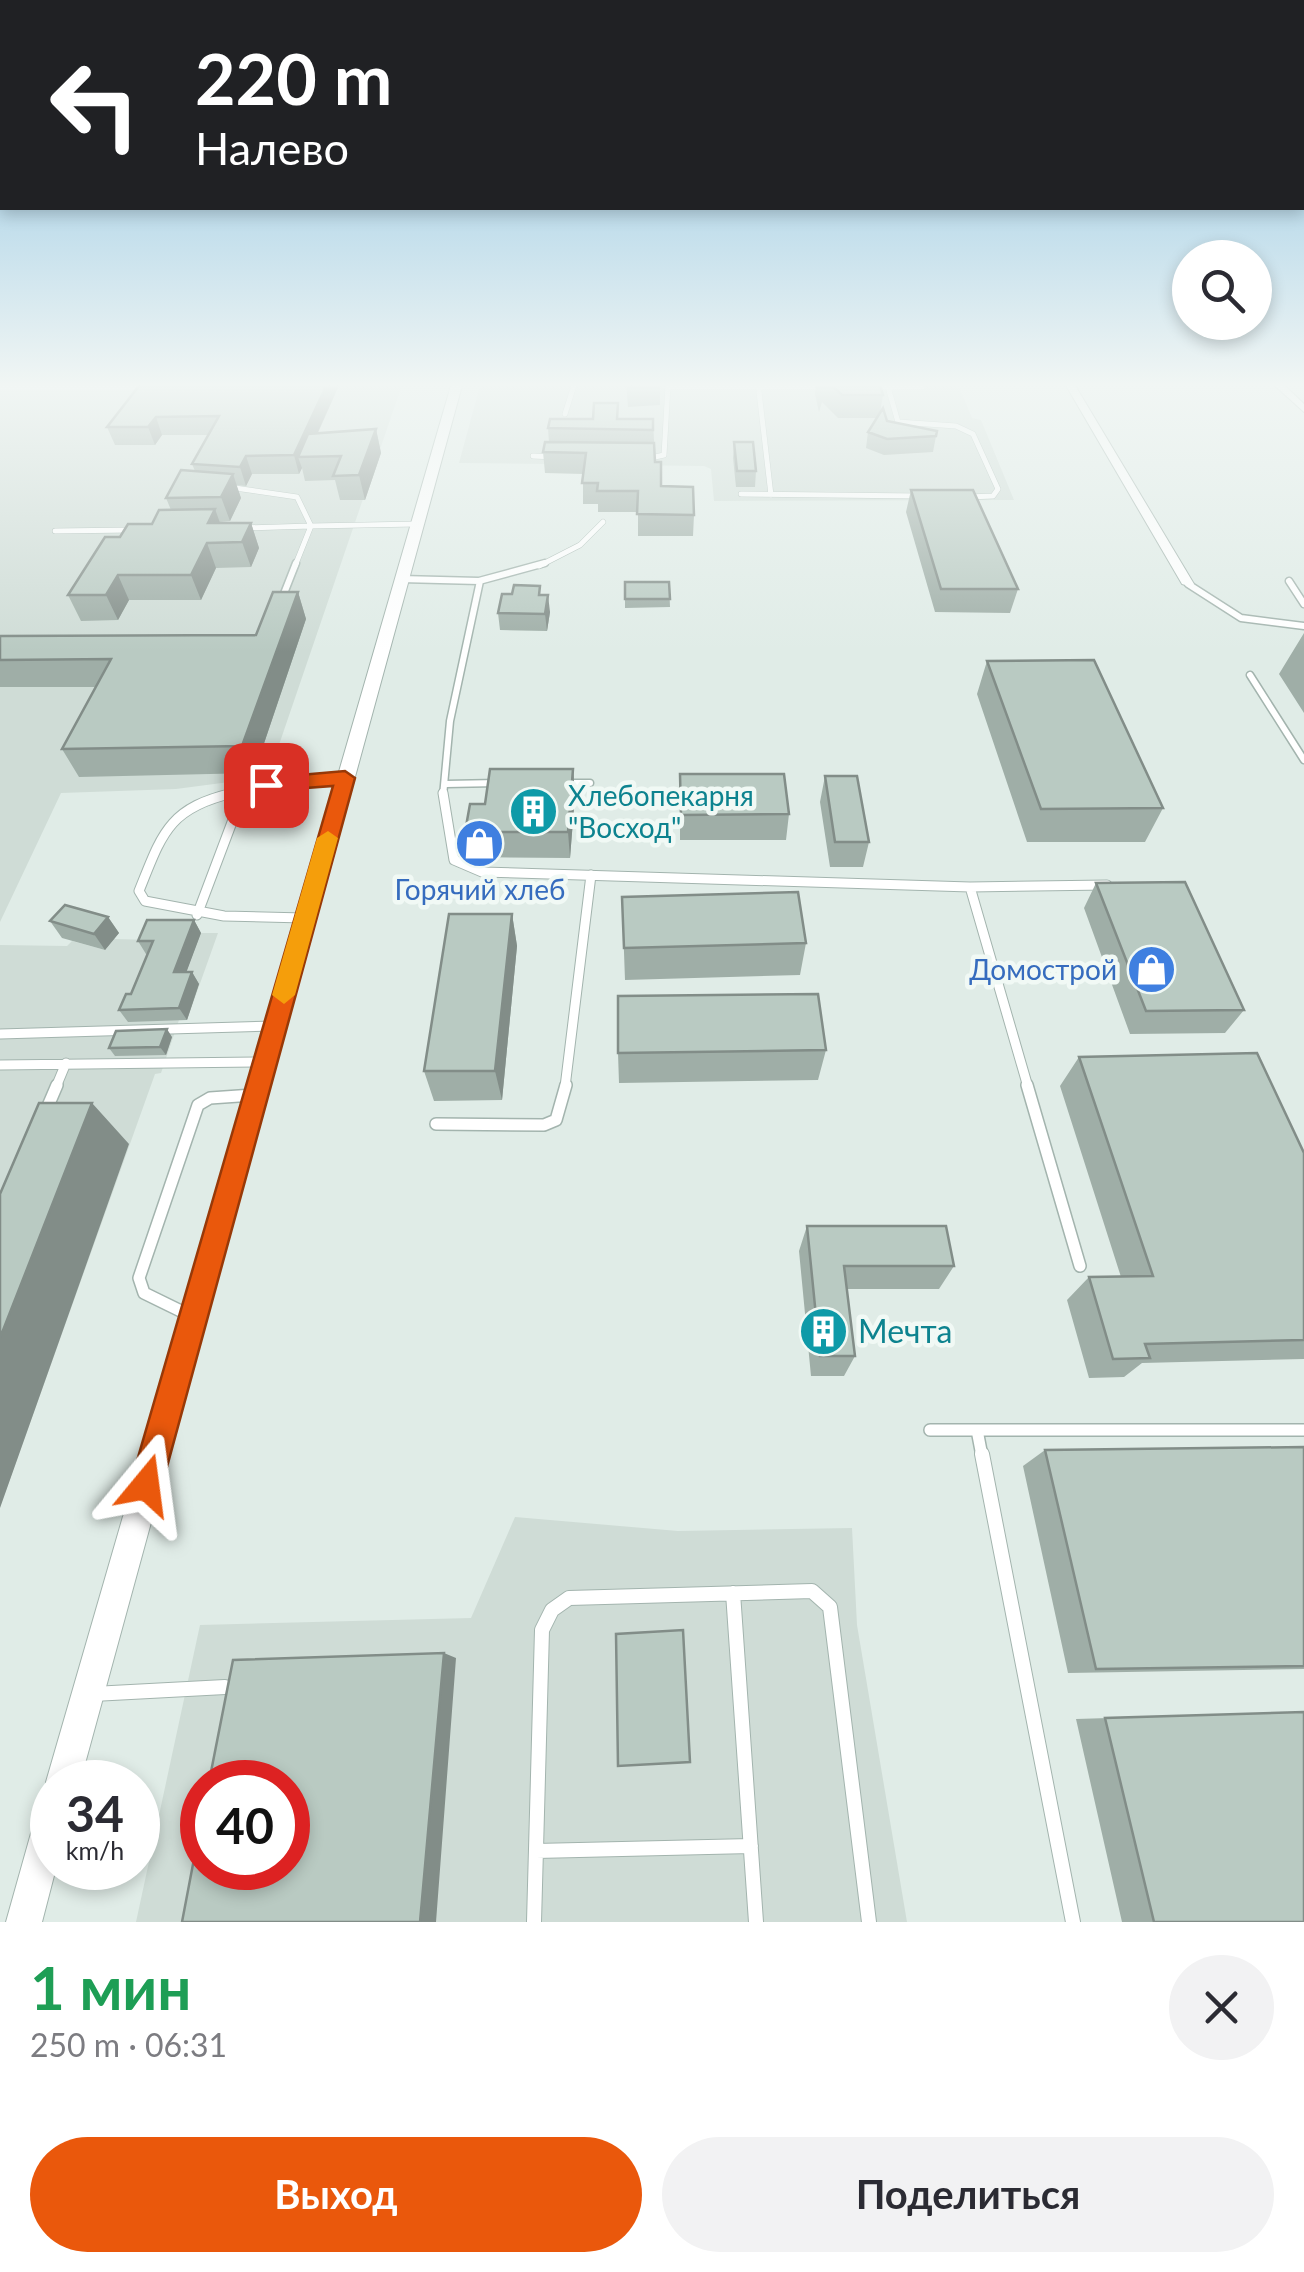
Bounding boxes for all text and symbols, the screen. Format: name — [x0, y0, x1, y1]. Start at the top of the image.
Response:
text: 220 m — [195, 36, 392, 120]
icon: left — [30, 40, 160, 170]
text: Налево — [195, 121, 349, 175]
map controls — [1172, 240, 1272, 340]
button: search — [1172, 240, 1272, 340]
pin — [224, 743, 309, 828]
icon: arrive — [239, 758, 294, 813]
place label: Хлебопекарня "Восход" — [568, 778, 754, 844]
building icon: Хлебопекарня "Восход" — [507, 786, 559, 838]
shop icon: Горячий хлеб — [454, 817, 506, 869]
place label: Горячий хлеб — [395, 872, 565, 906]
shop icon: Домострой — [1126, 944, 1178, 996]
place label: Домострой — [969, 952, 1117, 986]
building icon: Мечта — [797, 1306, 849, 1358]
place label: Мечта — [858, 1311, 953, 1350]
position arrow — [94, 1433, 198, 1537]
speed limit sign: 40 — [180, 1760, 310, 1890]
text: 34 — [66, 1783, 124, 1843]
text: km/h — [66, 1835, 124, 1865]
text: 1 мин — [30, 1951, 192, 2023]
button: close — [1169, 1955, 1274, 2060]
text: 250 m · 06:31 — [30, 2025, 227, 2064]
button: Выход — [30, 2137, 642, 2252]
button: Поделиться — [662, 2137, 1274, 2252]

